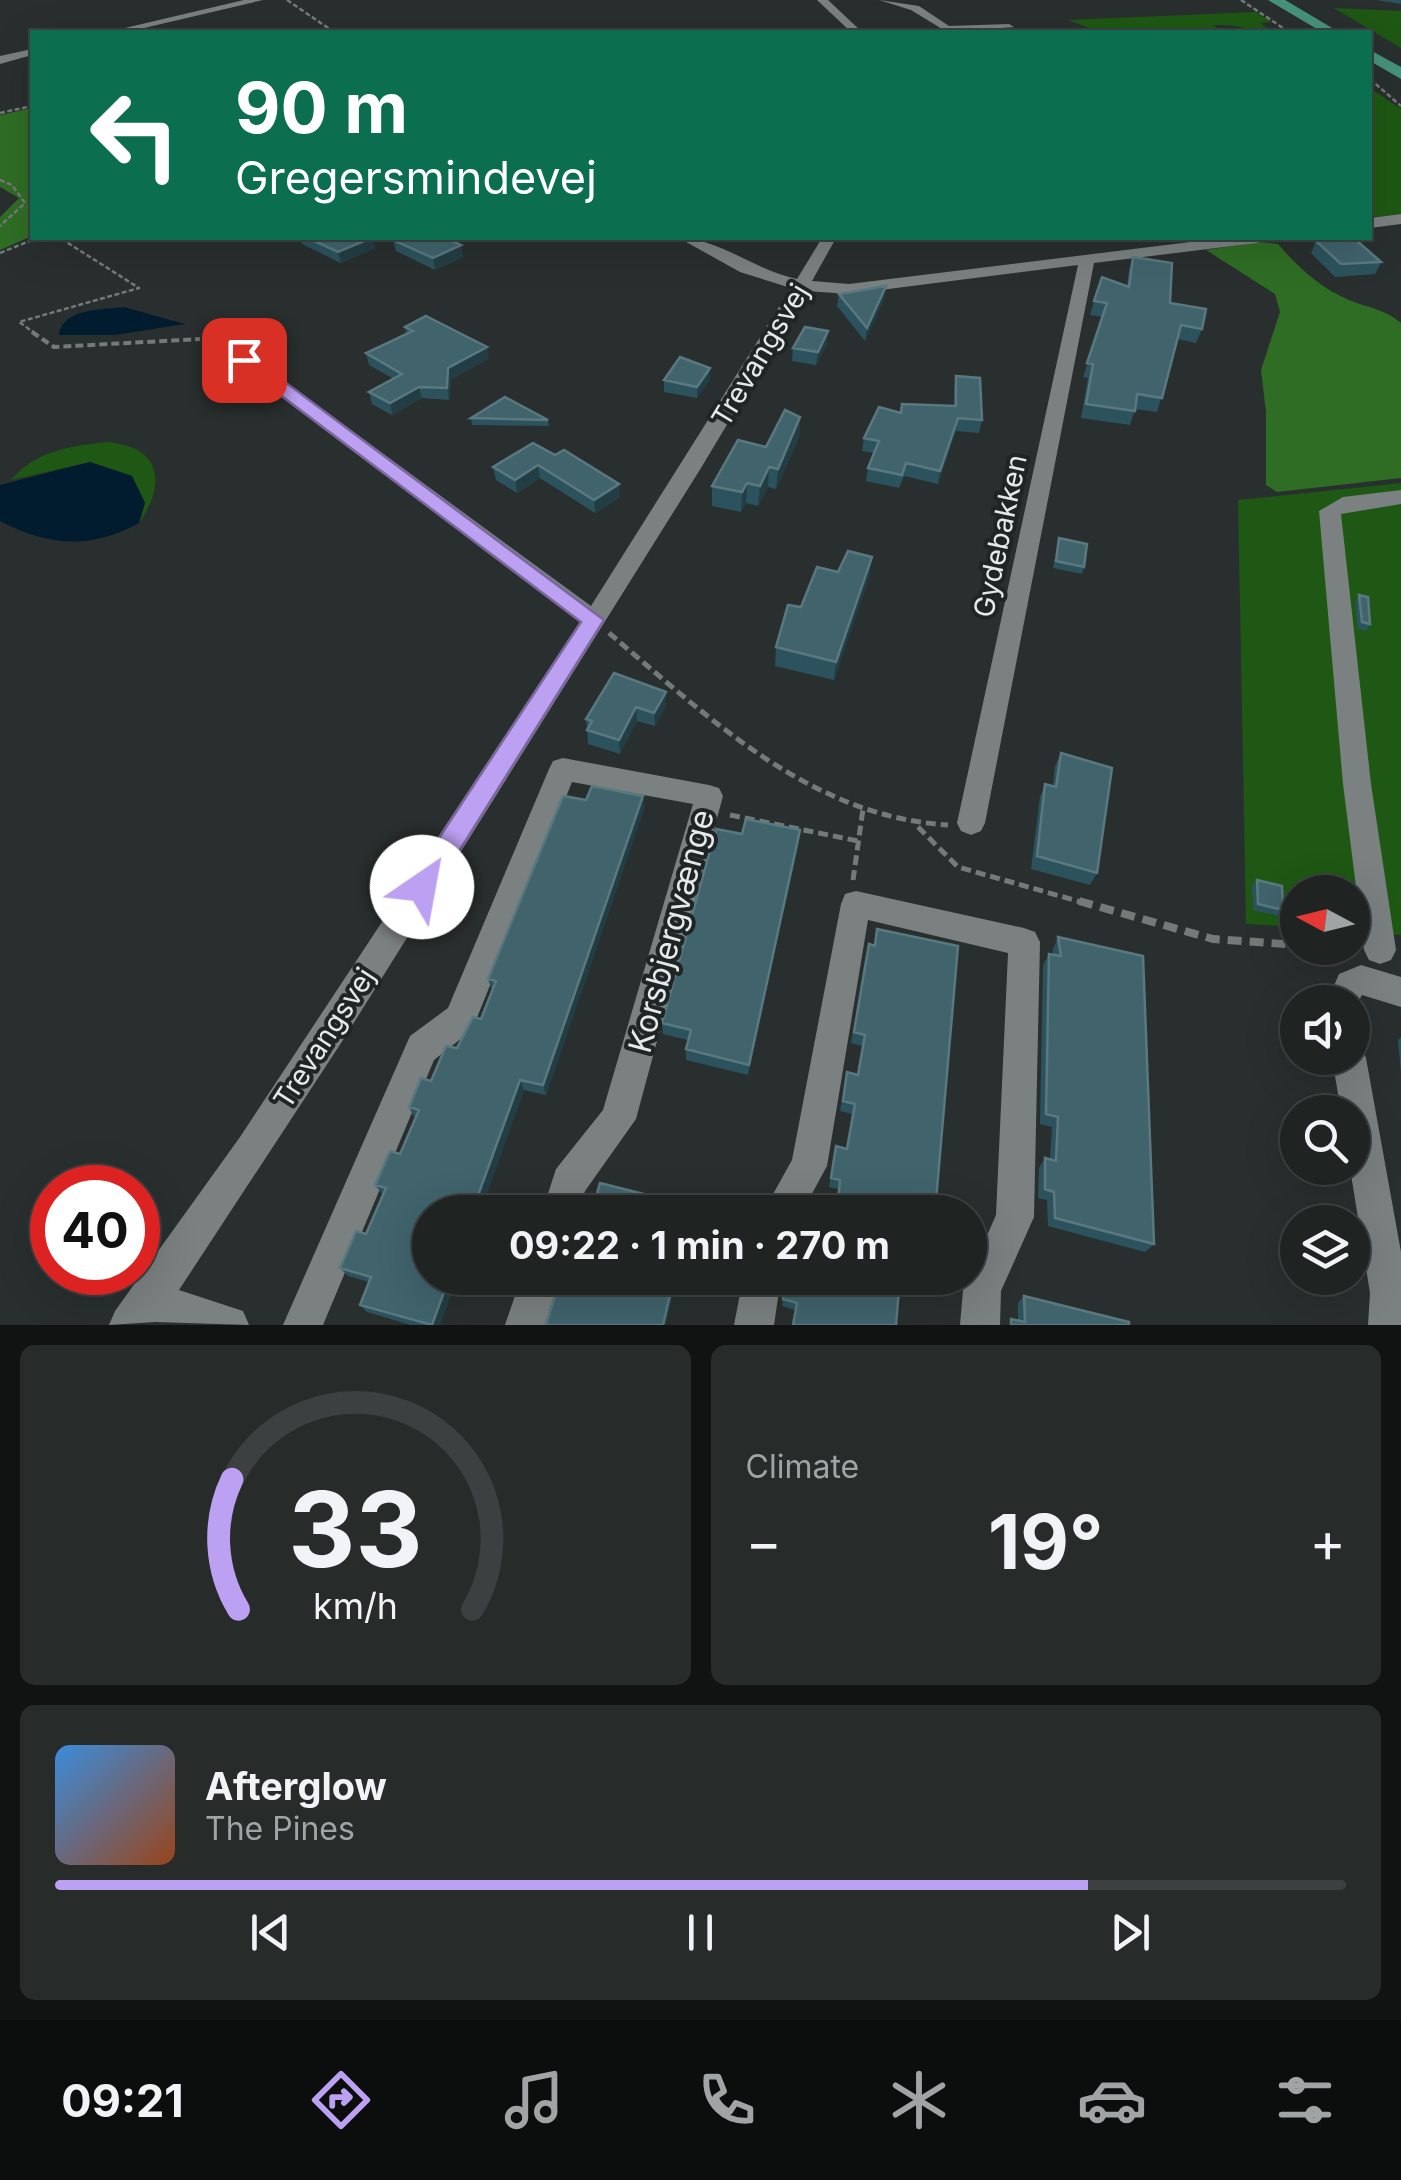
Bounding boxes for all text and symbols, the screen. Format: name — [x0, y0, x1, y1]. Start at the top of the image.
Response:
text: 90 m — [235, 65, 408, 150]
icon: left — [70, 70, 200, 200]
text: Gregersmindevej — [235, 150, 597, 205]
street label: Trevangsvej — [704, 277, 816, 433]
pin — [202, 318, 287, 403]
icon: arrive — [217, 333, 272, 388]
street label: Gydebakken — [966, 451, 1034, 621]
street label: Korsbjergvænge — [620, 805, 722, 1057]
position arrow — [370, 835, 474, 939]
north arrow — [1280, 875, 1370, 965]
map controls — [1280, 875, 1370, 1295]
street label: Trevangsvej — [266, 961, 382, 1115]
button: sound — [1280, 985, 1370, 1075]
button: search — [1280, 1095, 1370, 1185]
speed limit sign: 40 — [30, 1165, 160, 1295]
button: layers — [1280, 1205, 1370, 1295]
text: 09:22 · 1 min · 270 m — [509, 1222, 890, 1268]
text: Climate — [746, 1447, 859, 1486]
text: 33 — [288, 1466, 422, 1592]
text: 19° — [988, 1496, 1104, 1587]
text: − — [746, 1509, 782, 1575]
text: + — [1310, 1509, 1346, 1575]
text: km/h — [313, 1584, 398, 1628]
text: Afterglow — [205, 1763, 387, 1809]
text: The Pines — [205, 1809, 355, 1848]
icon: previous — [243, 1905, 298, 1960]
icon: pause — [673, 1905, 728, 1960]
icon: next — [1103, 1905, 1158, 1960]
icon: directions — [306, 2065, 376, 2135]
icon: music — [499, 2065, 569, 2135]
icon: phone — [692, 2065, 762, 2135]
icon: climate — [884, 2065, 954, 2135]
icon: car — [1077, 2065, 1147, 2135]
icon: filters — [1270, 2065, 1340, 2135]
text: 09:21 — [61, 2073, 184, 2128]

